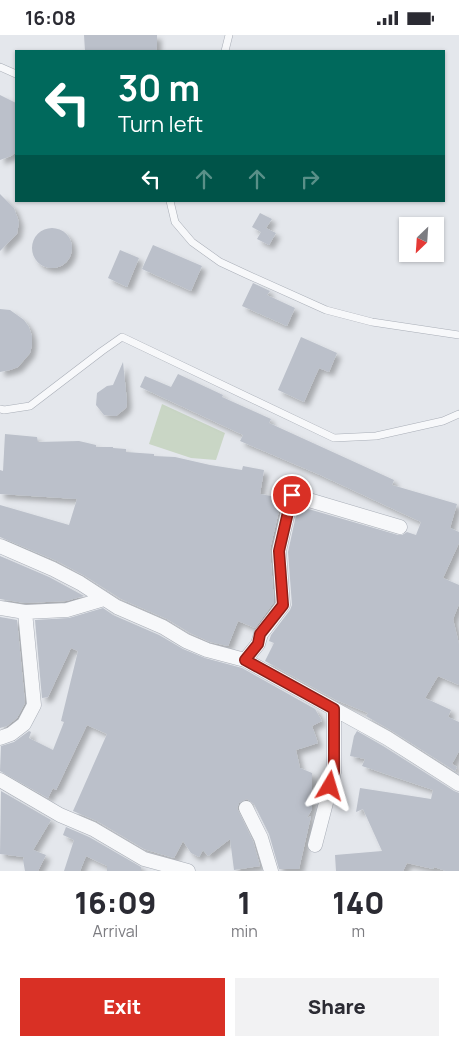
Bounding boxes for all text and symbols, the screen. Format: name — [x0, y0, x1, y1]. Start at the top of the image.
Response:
text: 16:08 — [25, 5, 76, 31]
text: 30 m — [118, 64, 200, 112]
icon: left — [35, 70, 100, 135]
text: Turn left — [118, 109, 203, 139]
icon: left — [137, 165, 165, 193]
icon: ahead — [190, 165, 218, 193]
icon: ahead — [243, 165, 271, 193]
icon: right — [296, 165, 324, 193]
north arrow — [399, 217, 444, 263]
map controls — [399, 217, 444, 262]
pin — [271, 474, 313, 516]
icon: arrive — [278, 481, 306, 509]
position arrow — [303, 759, 355, 811]
text: 16:09 — [75, 882, 156, 923]
text: 1 — [237, 882, 251, 923]
text: 140 — [332, 882, 384, 923]
text: Arrival — [93, 920, 138, 942]
text: min — [231, 920, 258, 942]
text: m — [352, 920, 365, 942]
button: Exit — [20, 978, 225, 1036]
button: Share — [235, 978, 439, 1036]

